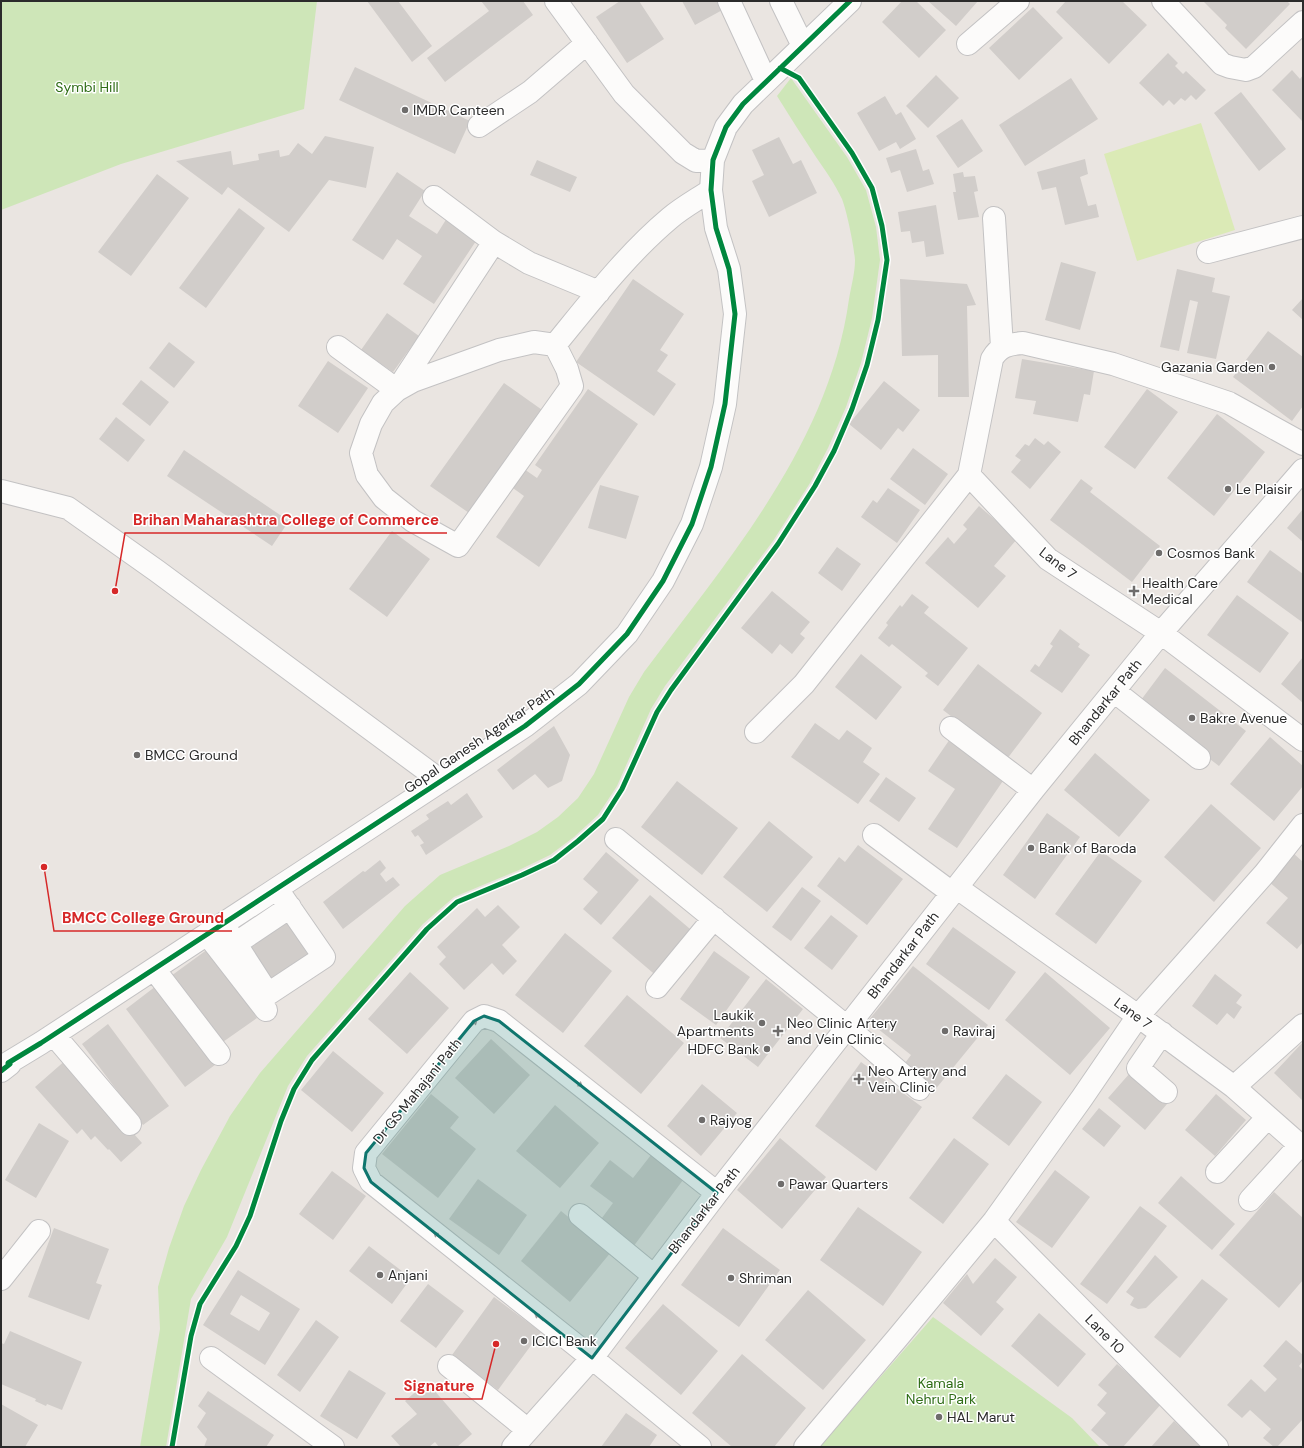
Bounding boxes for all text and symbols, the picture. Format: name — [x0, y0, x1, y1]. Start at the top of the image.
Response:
park label: Symbi Hill — [55, 78, 119, 96]
place label: IMDR Canteen — [413, 101, 505, 119]
marker: IMDR Canteen — [400, 105, 410, 115]
place label: Gazania Garden — [1161, 358, 1264, 376]
marker: Gazania Garden — [1267, 362, 1277, 372]
place label: Le Plaisir — [1236, 480, 1293, 498]
marker: Le Plaisir — [1223, 484, 1233, 494]
callout: Brihan Maharashtra College of Commerce — [125, 506, 447, 533]
text: Brihan Maharashtra College of Commerce — [133, 510, 439, 530]
street label: Lane 7 — [1036, 543, 1080, 583]
place label: Cosmos Bank — [1167, 544, 1255, 562]
marker: Cosmos Bank — [1154, 548, 1164, 558]
place label: Health Care Medical — [1142, 574, 1218, 608]
marker: Health Care Medical — [1129, 586, 1139, 596]
street label: Bhandarkar Path — [1065, 655, 1145, 749]
street label: Gopal Ganesh Agarkar Path — [400, 683, 558, 797]
place label: Bakre Avenue — [1200, 709, 1287, 727]
marker: Bakre Avenue — [1187, 713, 1197, 723]
place label: BMCC Ground — [145, 746, 238, 764]
marker: BMCC Ground — [132, 750, 142, 760]
place label: Bank of Baroda — [1039, 839, 1136, 857]
marker: Bank of Baroda — [1026, 843, 1036, 853]
callout: BMCC College Ground — [54, 904, 232, 931]
text: BMCC College Ground — [62, 908, 224, 928]
street label: Bhandarkar Path — [863, 908, 943, 1002]
street label: Lane 7 — [1111, 993, 1155, 1033]
place label: Laukik Apartments — [677, 1006, 754, 1040]
place label: Neo Clinic Artery and Vein Clinic — [787, 1014, 897, 1048]
marker: Laukik Apartments — [757, 1018, 767, 1028]
one-way arrow — [468, 1019, 478, 1029]
place label: Raviraj — [953, 1022, 995, 1040]
marker: Neo Clinic Artery and Vein Clinic — [772, 1025, 784, 1037]
marker: Raviraj — [940, 1026, 950, 1036]
street label: Dr GS Mahajani Path — [369, 1034, 465, 1148]
place label: HDFC Bank — [687, 1040, 759, 1058]
marker: HDFC Bank — [762, 1044, 772, 1054]
place label: Neo Artery and Vein Clinic — [868, 1062, 967, 1096]
marker: Neo Artery and Vein Clinic — [853, 1073, 865, 1085]
one-way arrow — [572, 1079, 583, 1087]
place label: Rajyog — [710, 1111, 752, 1129]
marker: Rajyog — [697, 1115, 707, 1125]
street label: Bhandarkar Path — [664, 1163, 744, 1257]
place label: Pawar Quarters — [789, 1175, 888, 1193]
marker: Pawar Quarters — [776, 1179, 786, 1189]
one-way arrow — [432, 1231, 443, 1240]
place label: Anjani — [388, 1266, 428, 1284]
place label: Shriman — [739, 1269, 792, 1287]
marker: Anjani — [375, 1270, 385, 1280]
marker: Shriman — [726, 1273, 736, 1283]
street label: Lane 10 — [1081, 1310, 1129, 1358]
one-way arrow — [534, 1312, 545, 1321]
place label: ICICI Bank — [532, 1332, 597, 1350]
marker: ICICI Bank — [519, 1336, 529, 1346]
callout: Signature — [395, 1372, 482, 1399]
park label: Kamala Nehru Park — [906, 1374, 976, 1408]
text: Signature — [404, 1376, 474, 1396]
place label: HAL Marut — [947, 1408, 1015, 1426]
marker: HAL Marut — [934, 1412, 944, 1422]

